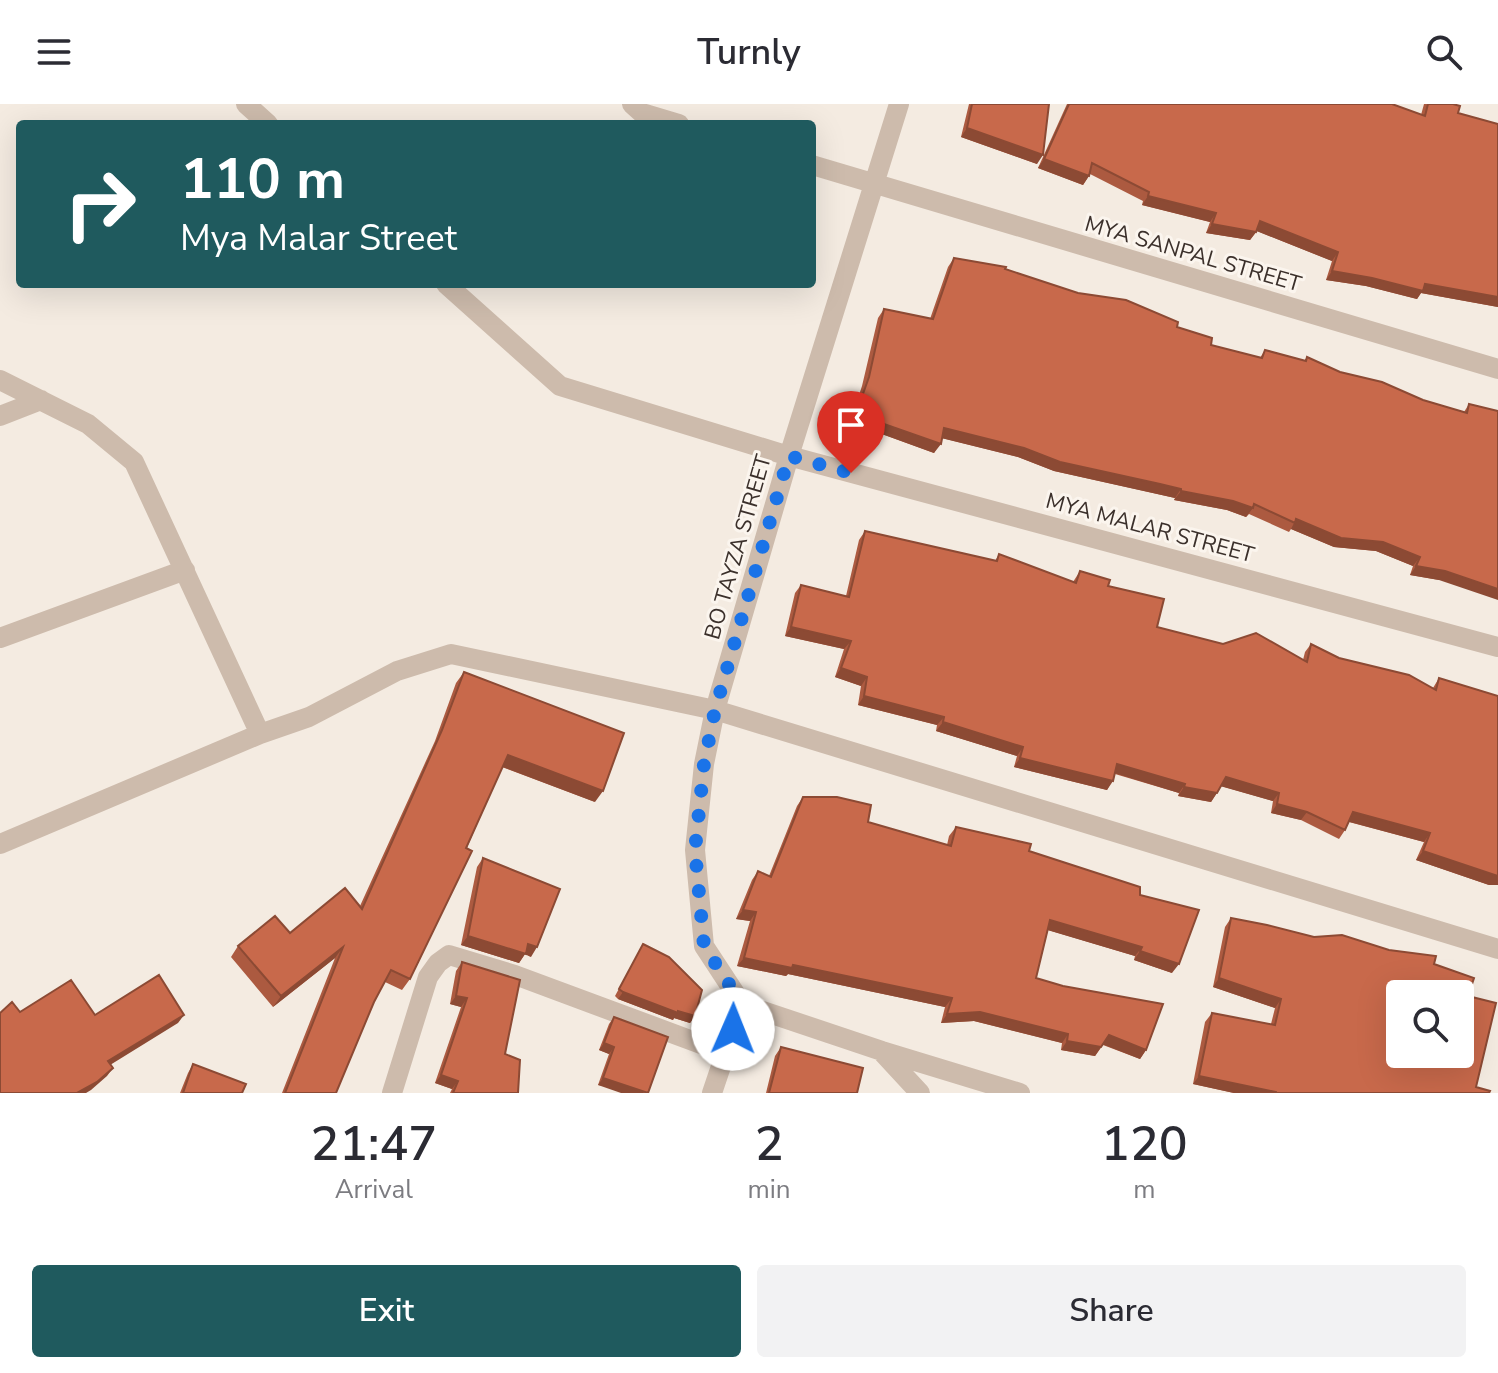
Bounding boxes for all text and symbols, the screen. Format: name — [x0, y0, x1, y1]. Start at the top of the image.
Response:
text: Turnly — [697, 28, 801, 77]
icon: menu — [32, 30, 76, 74]
icon: search — [1422, 30, 1466, 74]
text: 110 m — [180, 141, 345, 218]
icon: right — [48, 152, 152, 256]
street label: MYA SANPAL STREET — [1081, 209, 1305, 299]
text: Mya Malar Street — [180, 214, 457, 263]
pin — [817, 391, 885, 473]
icon: arrive — [829, 403, 873, 447]
street label: BO TAYZA STREET — [697, 450, 779, 643]
street label: MYA MALAR STREET — [1042, 486, 1258, 570]
map controls — [1386, 980, 1474, 1068]
button: search — [1386, 980, 1474, 1068]
position arrow — [691, 987, 775, 1071]
text: 21:47 — [310, 1111, 437, 1177]
text: 2 — [755, 1111, 783, 1177]
text: 120 — [1101, 1111, 1188, 1177]
text: Arrival — [335, 1172, 413, 1207]
text: min — [748, 1172, 791, 1207]
text: m — [1133, 1172, 1155, 1207]
button: Exit — [32, 1265, 741, 1357]
button: Share — [757, 1265, 1466, 1357]

